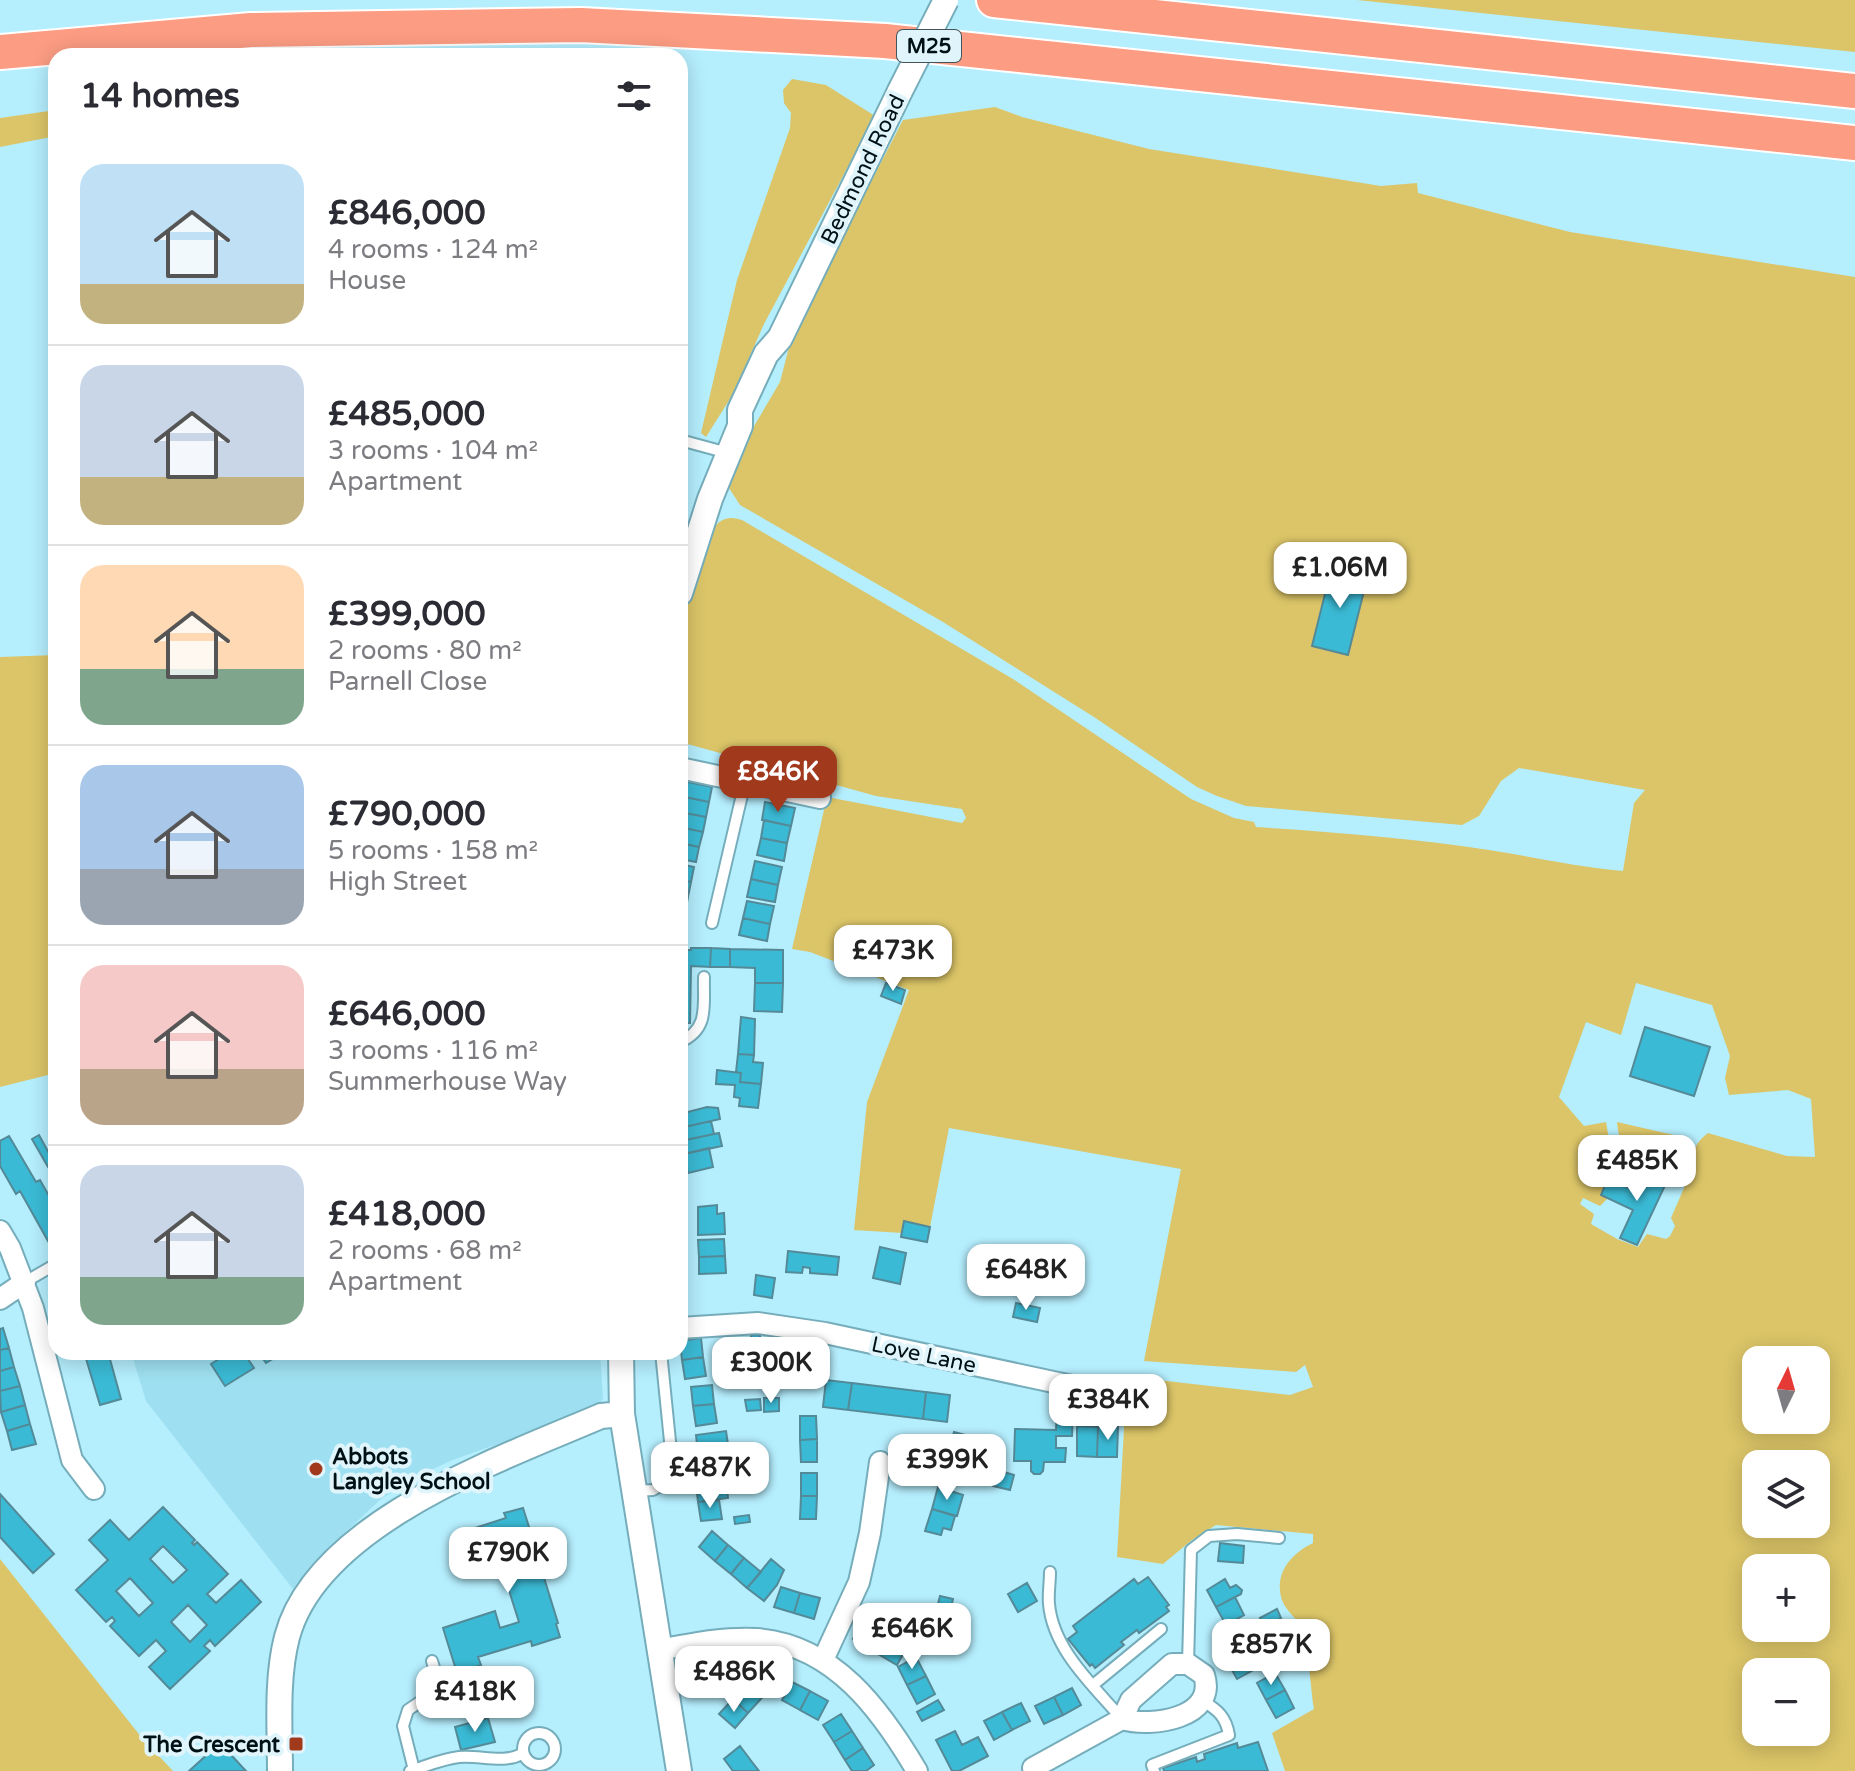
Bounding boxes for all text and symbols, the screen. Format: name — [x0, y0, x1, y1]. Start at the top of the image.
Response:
road number: M25 — [897, 30, 961, 62]
icon: filters — [612, 74, 656, 118]
text: 14 homes — [80, 76, 240, 117]
street label: Bedmond Road — [815, 90, 910, 249]
text: £846,000 — [328, 193, 486, 234]
icon: home — [144, 196, 240, 292]
text: 4 rooms · 124 m² — [328, 234, 538, 265]
text: House — [328, 265, 406, 296]
text: £485,000 — [328, 394, 485, 435]
icon: home — [144, 397, 240, 493]
text: 3 rooms · 104 m² — [328, 435, 538, 466]
text: Apartment — [328, 466, 462, 497]
pin: £1.06M — [1275, 542, 1405, 610]
text: £1.06M — [1292, 552, 1388, 583]
text: £399,000 — [328, 594, 486, 635]
icon: home — [144, 597, 240, 693]
text: 2 rooms · 80 m² — [328, 635, 522, 666]
text: Parnell Close — [328, 666, 487, 697]
pin: £846K — [722, 746, 834, 814]
text: £846K — [737, 756, 819, 787]
text: £790,000 — [328, 794, 486, 835]
icon: home — [144, 797, 240, 893]
text: 5 rooms · 158 m² — [328, 835, 538, 866]
text: High Street — [328, 866, 467, 897]
pin: £473K — [837, 925, 949, 993]
text: £473K — [852, 935, 934, 966]
text: £646,000 — [328, 994, 486, 1035]
icon: home — [144, 997, 240, 1093]
text: 3 rooms · 116 m² — [328, 1035, 538, 1066]
text: Summerhouse Way — [328, 1066, 567, 1097]
pin: £485K — [1581, 1135, 1693, 1203]
text: £485K — [1596, 1145, 1678, 1176]
text: £418,000 — [328, 1194, 486, 1235]
icon: home — [144, 1197, 240, 1293]
text: 2 rooms · 68 m² — [328, 1235, 522, 1266]
pin: £648K — [970, 1244, 1082, 1312]
text: £648K — [985, 1254, 1067, 1285]
text: Apartment — [328, 1266, 462, 1297]
street label: Love Lane — [869, 1331, 979, 1379]
pin: £300K — [715, 1337, 827, 1405]
north arrow — [1742, 1346, 1830, 1434]
map controls — [1742, 1346, 1830, 1746]
text: £300K — [730, 1347, 812, 1378]
pin: £384K — [1052, 1374, 1164, 1442]
text: £384K — [1067, 1384, 1149, 1415]
pin: £399K — [891, 1434, 1003, 1502]
pin: £487K — [654, 1442, 766, 1510]
place label: Abbots Langley School — [332, 1444, 491, 1495]
text: £399K — [906, 1444, 988, 1475]
button: layers — [1742, 1450, 1830, 1538]
text: £487K — [669, 1452, 751, 1483]
marker: Abbots Langley School — [307, 1460, 325, 1478]
pin: £790K — [452, 1527, 564, 1595]
text: £790K — [467, 1537, 549, 1568]
button: + — [1742, 1554, 1830, 1642]
pin: £646K — [856, 1603, 968, 1671]
text: £646K — [871, 1613, 953, 1644]
pin: £857K — [1215, 1619, 1327, 1687]
text: £857K — [1230, 1629, 1312, 1660]
pin: £486K — [678, 1646, 790, 1714]
text: £486K — [693, 1656, 775, 1687]
button: − — [1742, 1658, 1830, 1746]
pin: £418K — [419, 1666, 531, 1734]
text: £418K — [434, 1676, 516, 1707]
place label: The Crescent — [142, 1732, 281, 1758]
marker: The Crescent — [287, 1735, 305, 1753]

